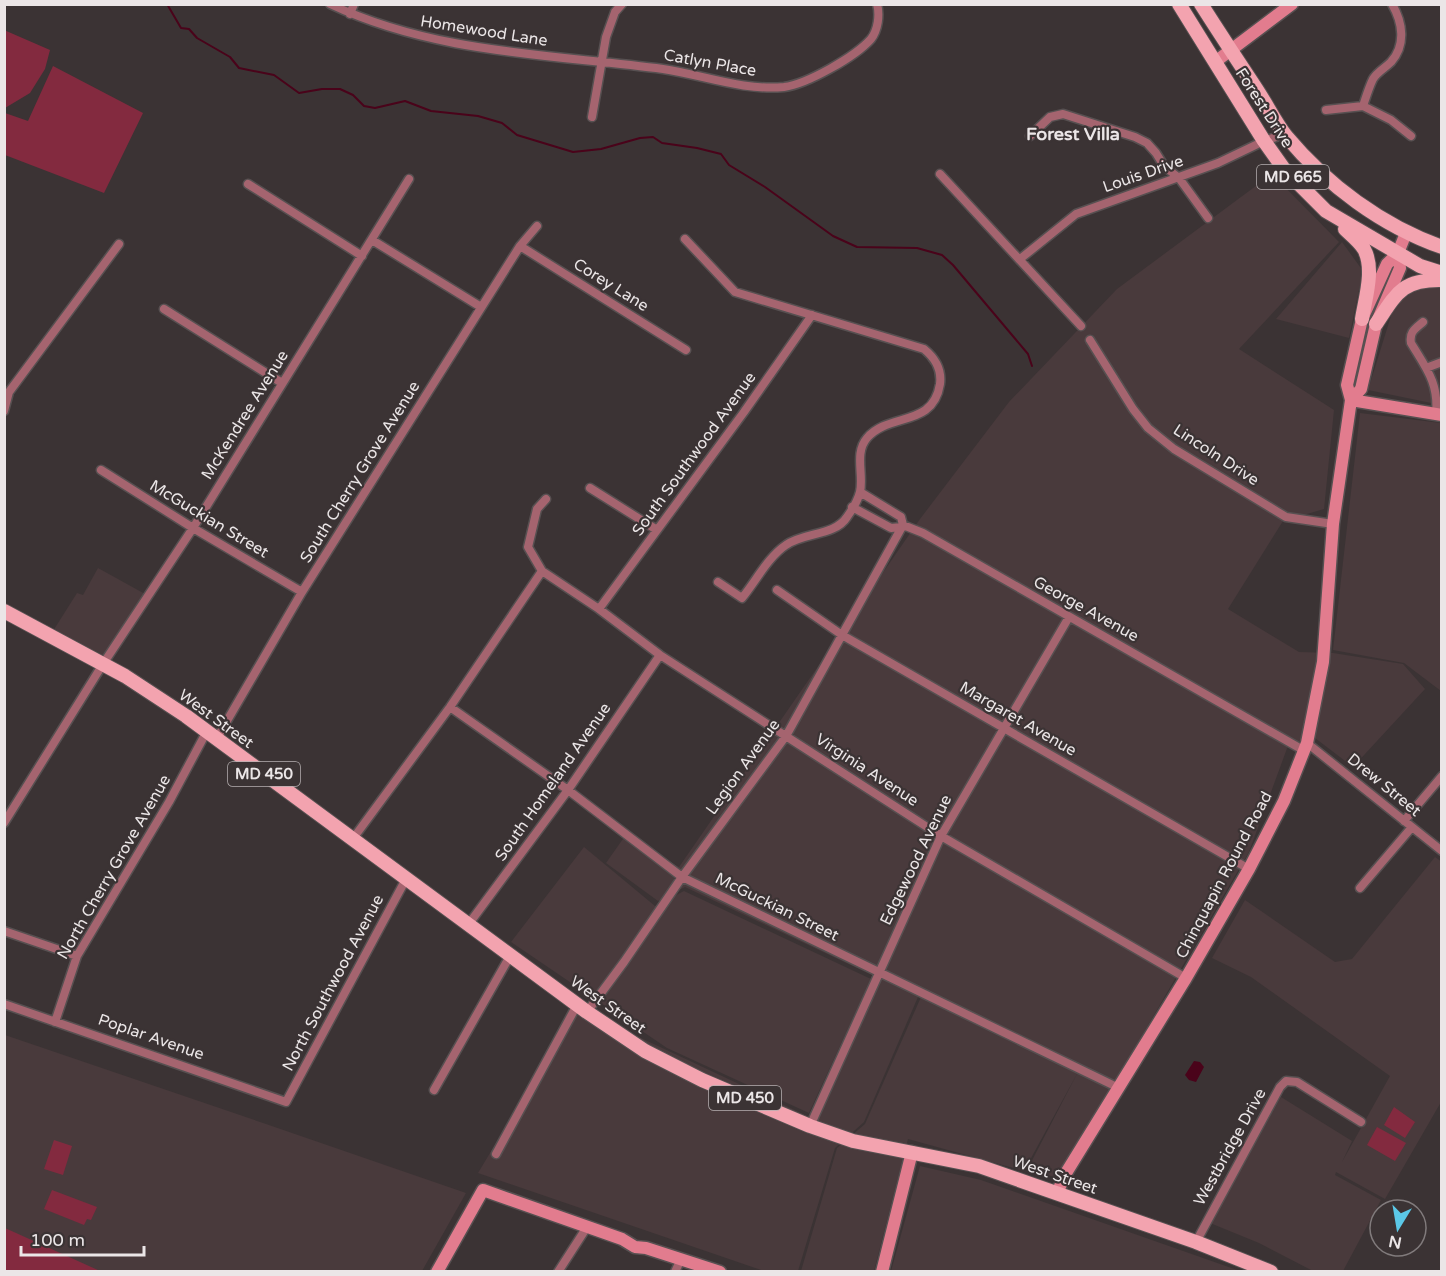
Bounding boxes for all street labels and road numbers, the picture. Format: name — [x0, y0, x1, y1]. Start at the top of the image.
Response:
street label: Homewood Lane — [419, 11, 549, 51]
street label: Catlyn Place — [662, 45, 758, 81]
street label: Forest Drive — [1231, 64, 1297, 152]
street label: Louis Drive — [1100, 151, 1186, 197]
road number: MD 665 — [1257, 165, 1329, 189]
street label: Corey Lane — [570, 254, 652, 316]
street label: McKendree Avenue — [197, 347, 293, 483]
street label: South Southwood Avenue — [628, 368, 760, 540]
street label: South Cherry Grove Avenue — [296, 377, 424, 567]
street label: Lincoln Drive — [1169, 420, 1263, 490]
street label: McGuckian Street — [146, 476, 272, 562]
street label: George Avenue — [1030, 572, 1142, 646]
street label: Margaret Avenue — [956, 677, 1080, 761]
street label: West Street — [174, 685, 258, 753]
street label: South Homeland Avenue — [491, 699, 615, 865]
street label: Legion Avenue — [702, 715, 784, 819]
street label: Virginia Avenue — [812, 729, 922, 811]
street label: Drew Street — [1343, 749, 1425, 821]
road number: MD 450 — [228, 762, 300, 786]
street label: North Cherry Grove Avenue — [53, 771, 175, 963]
street label: Chinquapin Round Road — [1171, 788, 1277, 962]
street label: Edgewood Avenue — [876, 791, 956, 929]
street label: McGuckian Street — [712, 868, 842, 946]
street label: North Southwood Avenue — [278, 891, 388, 1075]
street label: West Street — [566, 972, 650, 1038]
street label: Poplar Avenue — [95, 1009, 207, 1065]
street label: Westbridge Drive — [1189, 1085, 1271, 1209]
road number: MD 450 — [709, 1086, 781, 1110]
street label: West Street — [1010, 1151, 1100, 1199]

